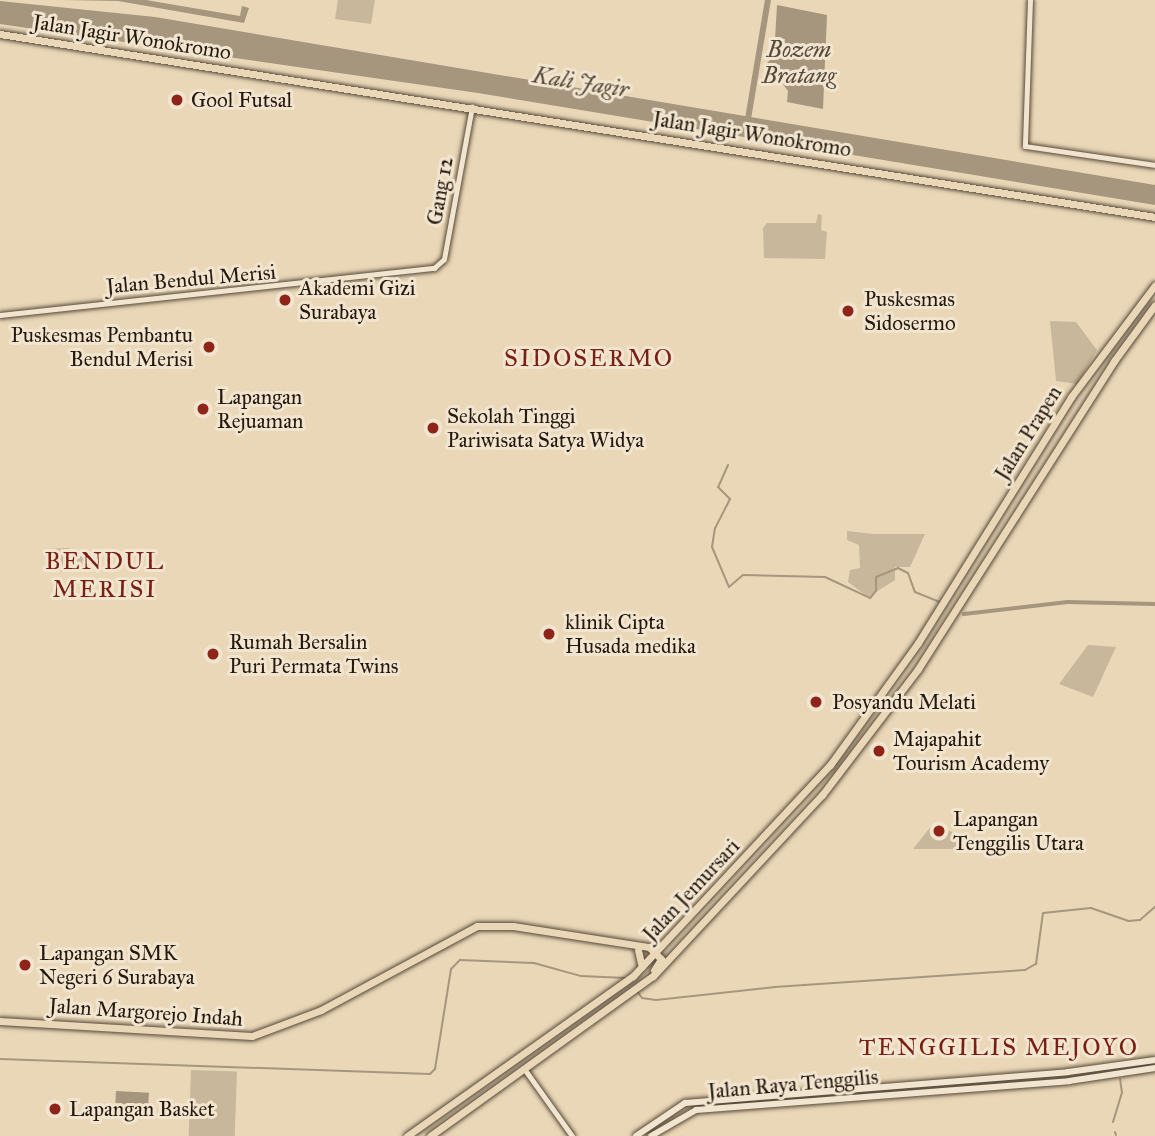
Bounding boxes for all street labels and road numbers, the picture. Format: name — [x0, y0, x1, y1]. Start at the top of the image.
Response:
street label: Jalan Jagir Wonokromo — [31, 9, 233, 65]
street label: Jalan Jagir Wonokromo — [651, 106, 853, 162]
street label: Gang 12 — [422, 155, 458, 227]
street label: Jalan Bendul Merisi — [105, 259, 277, 299]
street label: Jalan Prapen — [989, 381, 1067, 485]
street label: Jalan Jemursari — [637, 834, 745, 946]
street label: Jalan Margorejo Indah — [48, 993, 244, 1031]
street label: Jalan Raya Tenggilis — [707, 1064, 879, 1104]

